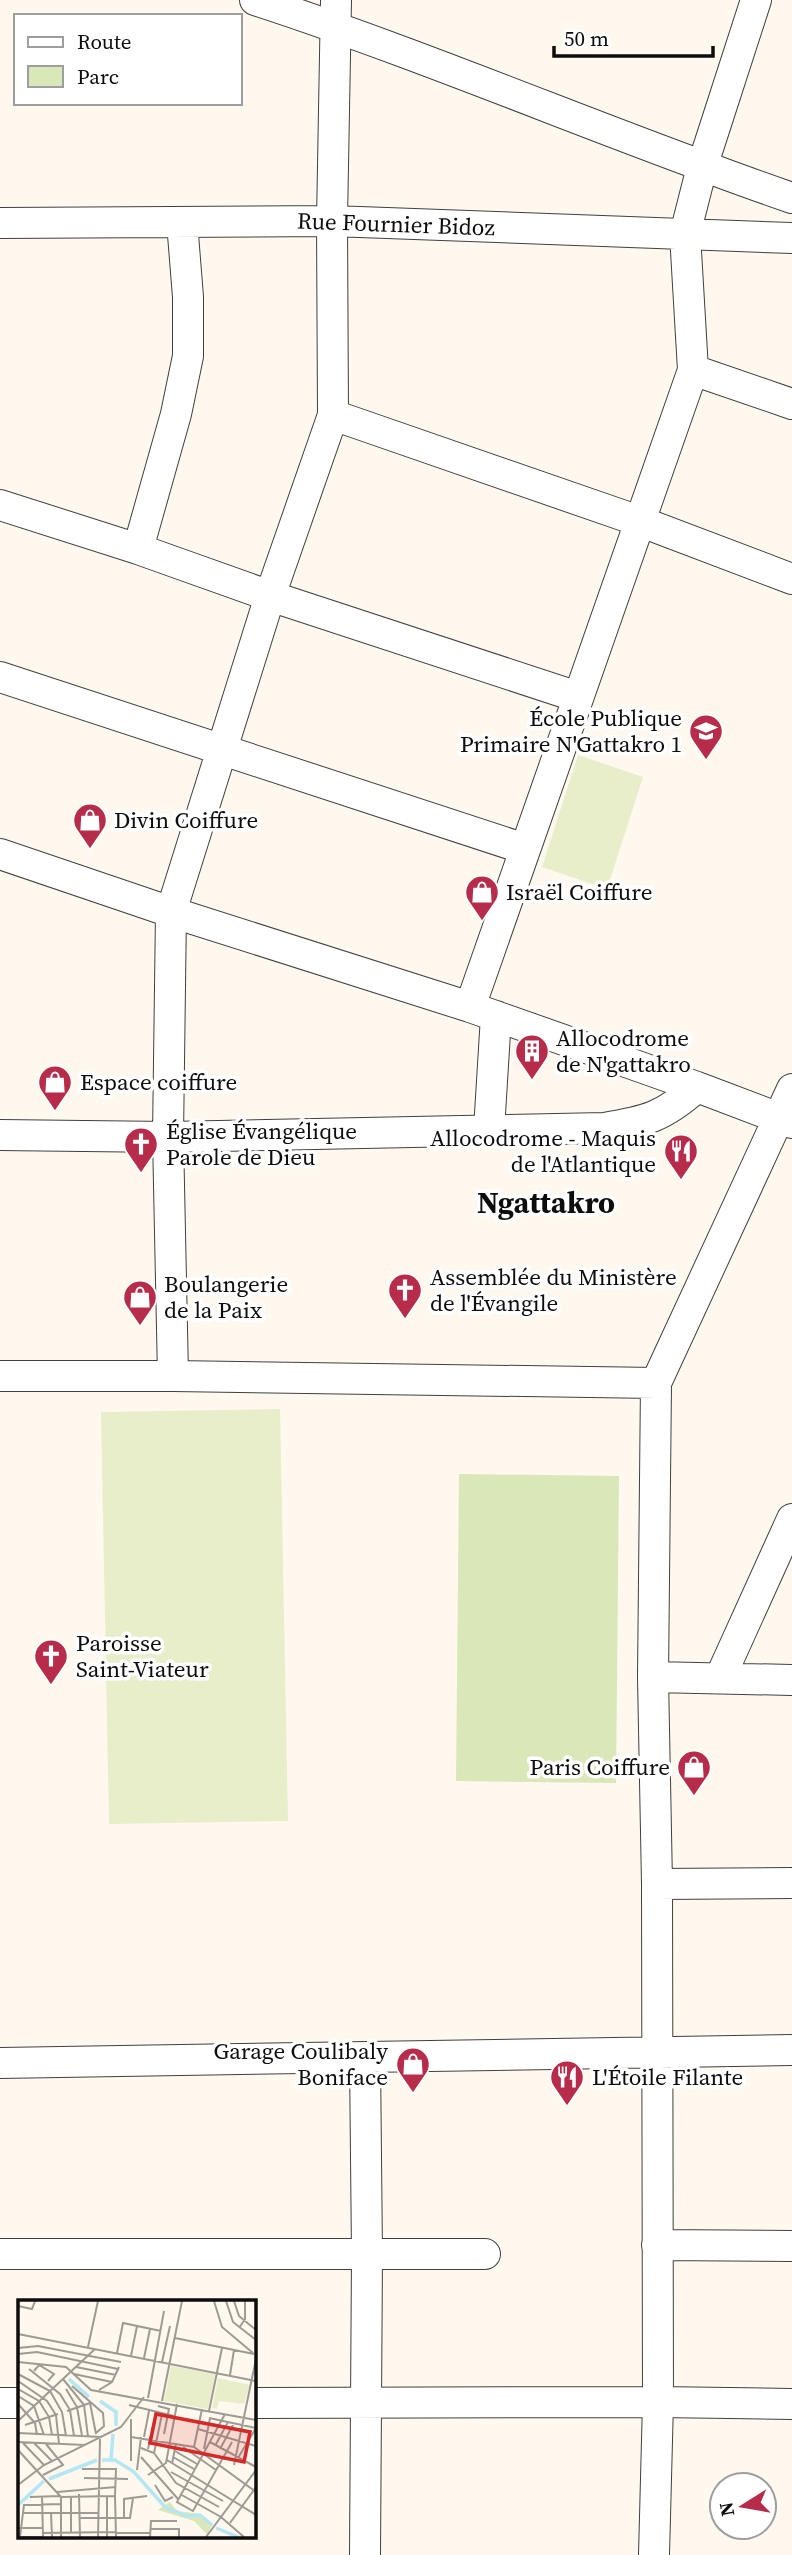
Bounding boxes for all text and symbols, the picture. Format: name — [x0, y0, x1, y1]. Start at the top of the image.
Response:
legend — [14, 14, 242, 105]
scale bar — [554, 14, 713, 58]
text: 50 m — [564, 24, 609, 53]
text: Route — [77, 27, 132, 56]
text: Parc — [77, 62, 119, 91]
street label: Rue Fournier Bidoz — [297, 205, 495, 243]
place label: École Publique Primaire N'Gattakro 1 — [460, 702, 682, 760]
school or university icon: École Publique Primaire N'Gattakro 1 — [687, 712, 725, 761]
shop icon: Divin Coiffure — [71, 801, 109, 850]
place label: Divin Coiffure — [114, 804, 258, 836]
shop icon: Israël Coiffure — [463, 873, 501, 922]
place label: Israël Coiffure — [506, 876, 653, 908]
place label: Allocodrome de N'gattakro — [556, 1022, 691, 1080]
building icon: Allocodrome de N'gattakro — [513, 1032, 551, 1081]
shop icon: Espace coiffure — [36, 1063, 74, 1112]
place label: Espace coiffure — [80, 1066, 237, 1098]
place label: Église Évangélique Parole de Dieu — [166, 1115, 357, 1173]
place label: Allocodrome - Maquis de l'Atlantique — [430, 1122, 656, 1180]
church icon: Église Évangélique Parole de Dieu — [122, 1125, 160, 1174]
restaurant icon: Allocodrome - Maquis de l'Atlantique — [662, 1132, 700, 1181]
district label: Ngattakro — [477, 1182, 615, 1223]
place label: Assemblée du Ministère de l'Évangile — [430, 1261, 677, 1319]
place label: Boulangerie de la Paix — [164, 1268, 288, 1326]
church icon: Assemblée du Ministère de l'Évangile — [386, 1271, 424, 1320]
shop icon: Boulangerie de la Paix — [121, 1278, 159, 1327]
place label: Paroisse Saint-Viateur — [76, 1627, 209, 1685]
church icon: Paroisse Saint-Viateur — [32, 1637, 70, 1686]
shop icon: Paris Coiffure — [675, 1748, 713, 1797]
place label: Paris Coiffure — [529, 1751, 670, 1783]
place label: Garage Coulibaly Boniface — [214, 2035, 388, 2093]
shop icon: Garage Coulibaly Boniface — [394, 2045, 432, 2094]
restaurant icon: L'Étoile Filante — [548, 2058, 586, 2107]
place label: L'Étoile Filante — [592, 2061, 743, 2093]
inset map — [18, 2300, 256, 2538]
north arrow — [708, 2471, 778, 2541]
text: N — [712, 2500, 740, 2519]

